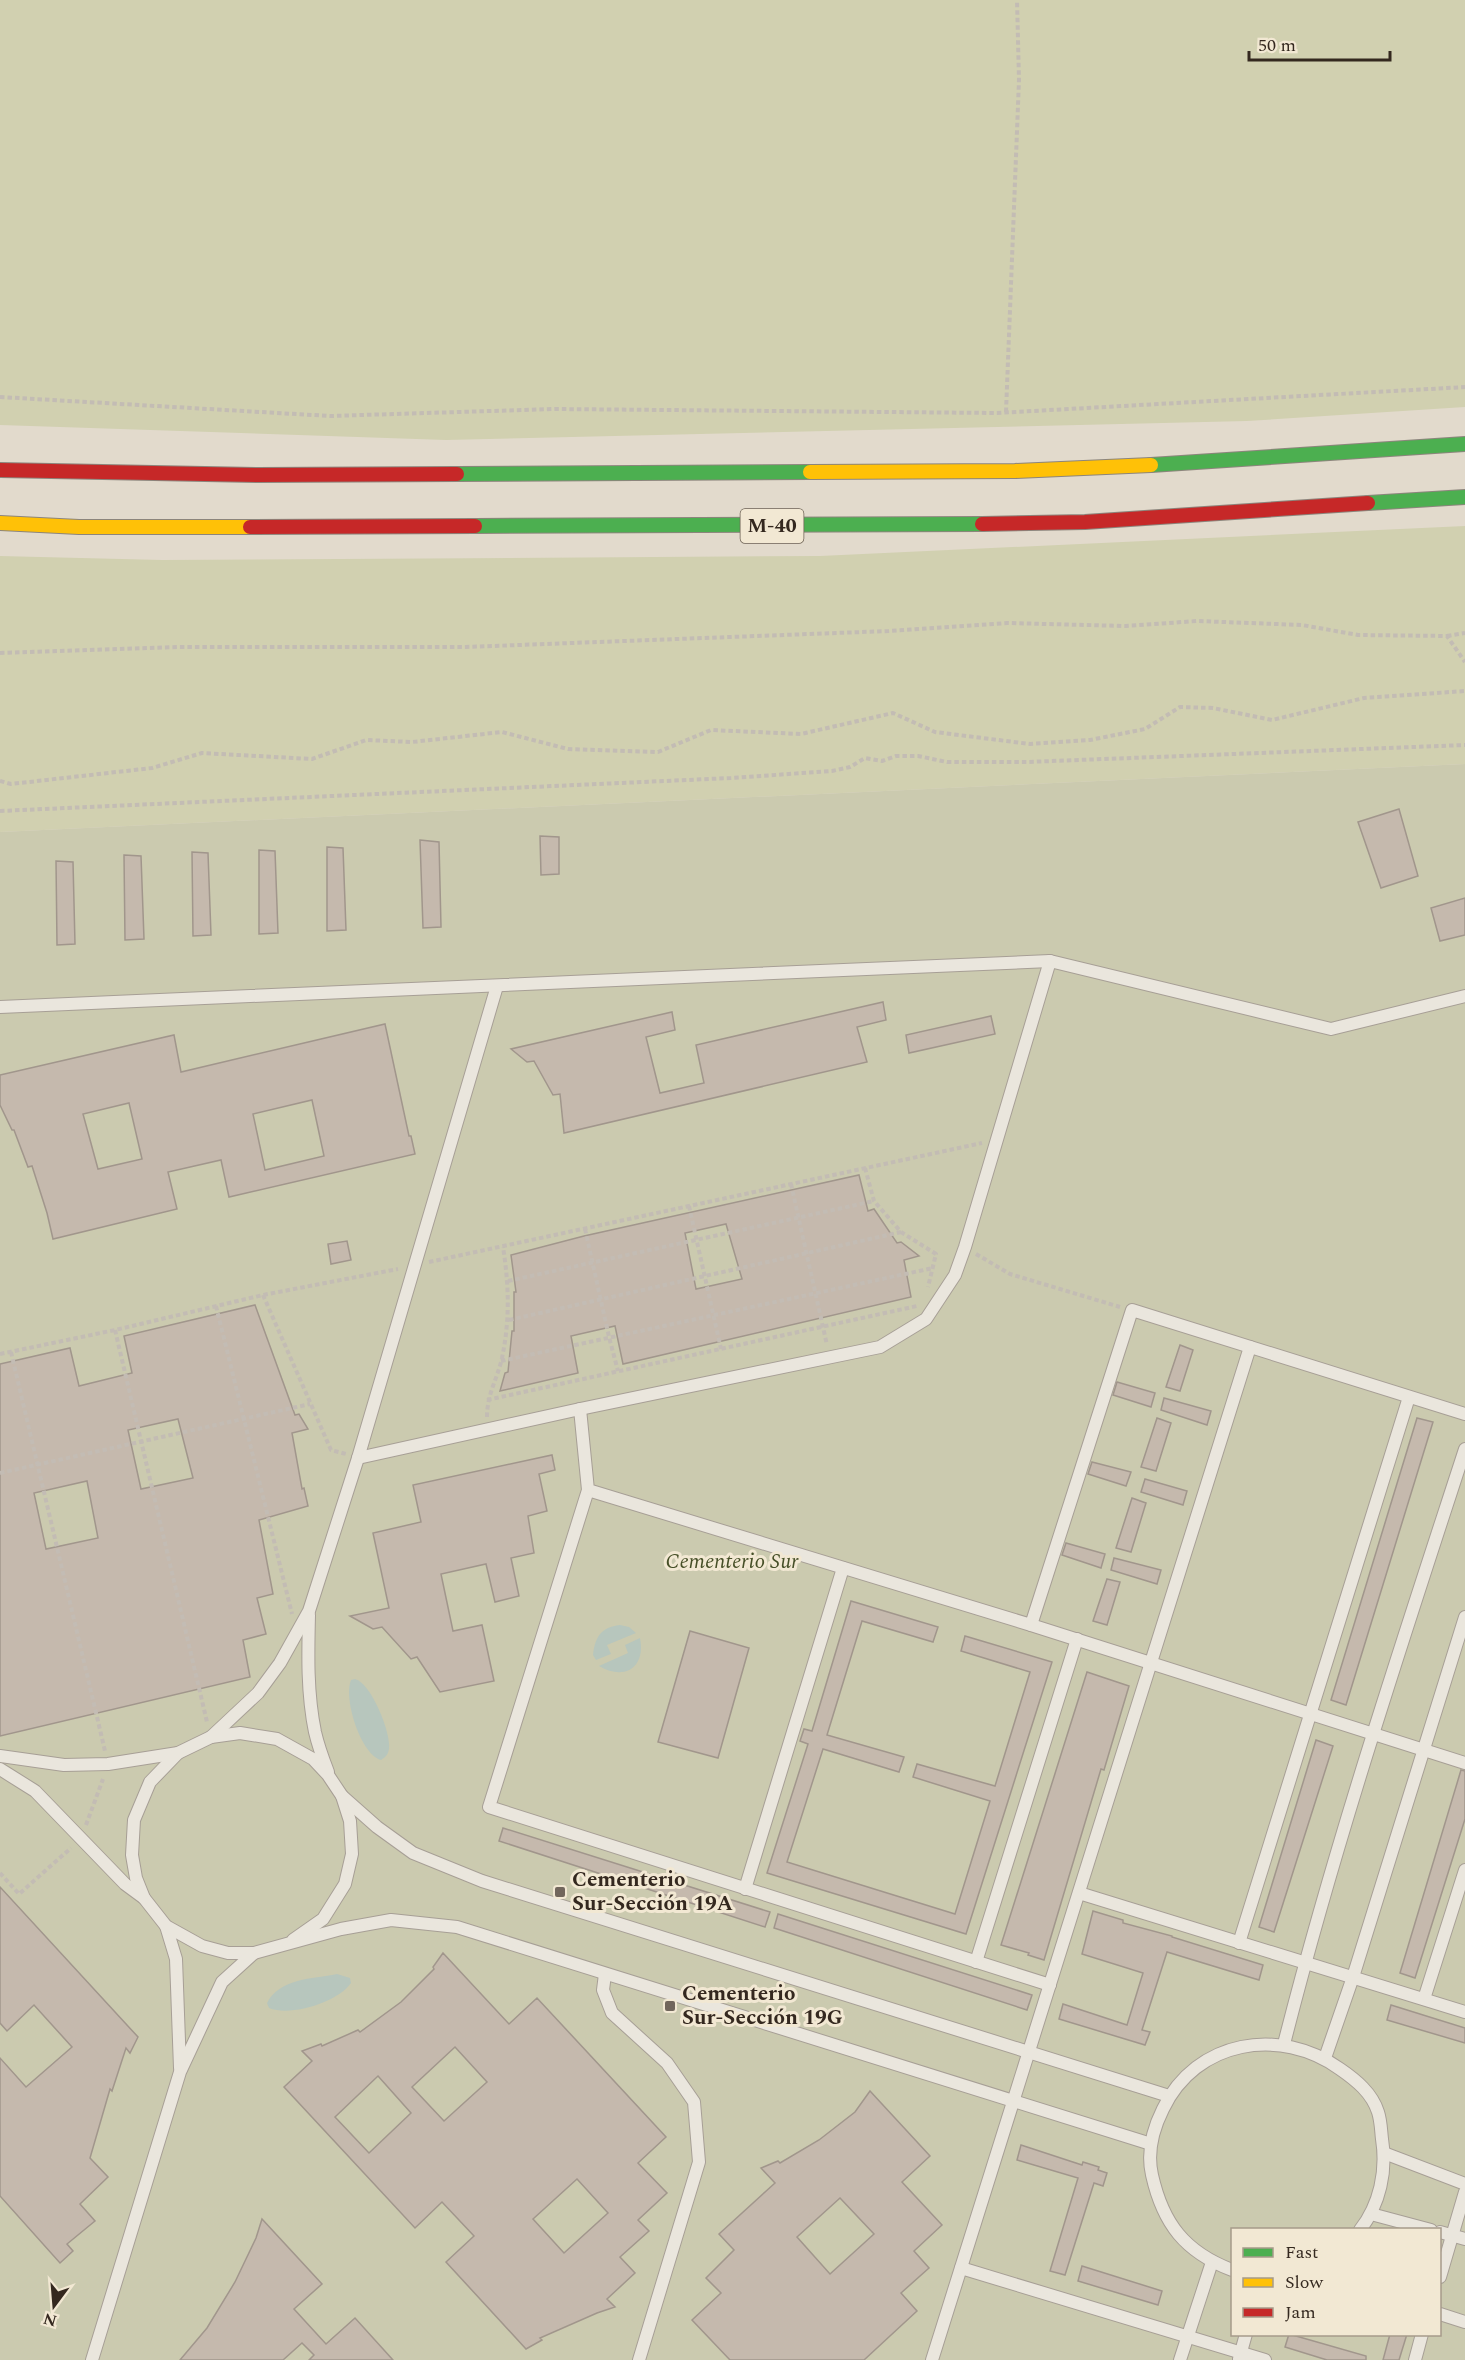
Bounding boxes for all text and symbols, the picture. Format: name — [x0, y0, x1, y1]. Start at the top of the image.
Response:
scale bar — [1249, 24, 1390, 62]
text: 50 m — [1258, 32, 1296, 59]
road number: M-40 — [740, 509, 804, 543]
park label: Cementerio Sur — [666, 1546, 799, 1578]
place label: Cementerio Sur-Sección 19A — [572, 1864, 733, 1920]
marker: Cementerio Sur-Sección 19A — [553, 1885, 567, 1899]
place label: Cementerio Sur-Sección 19G — [682, 1978, 843, 2034]
marker: Cementerio Sur-Sección 19G — [663, 1999, 677, 2013]
legend — [1231, 2228, 1441, 2336]
text: Fast — [1285, 2239, 1318, 2266]
text: Slow — [1285, 2269, 1324, 2296]
north arrow — [24, 2276, 84, 2336]
text: Jam — [1285, 2299, 1316, 2326]
text: N — [41, 2306, 60, 2333]

